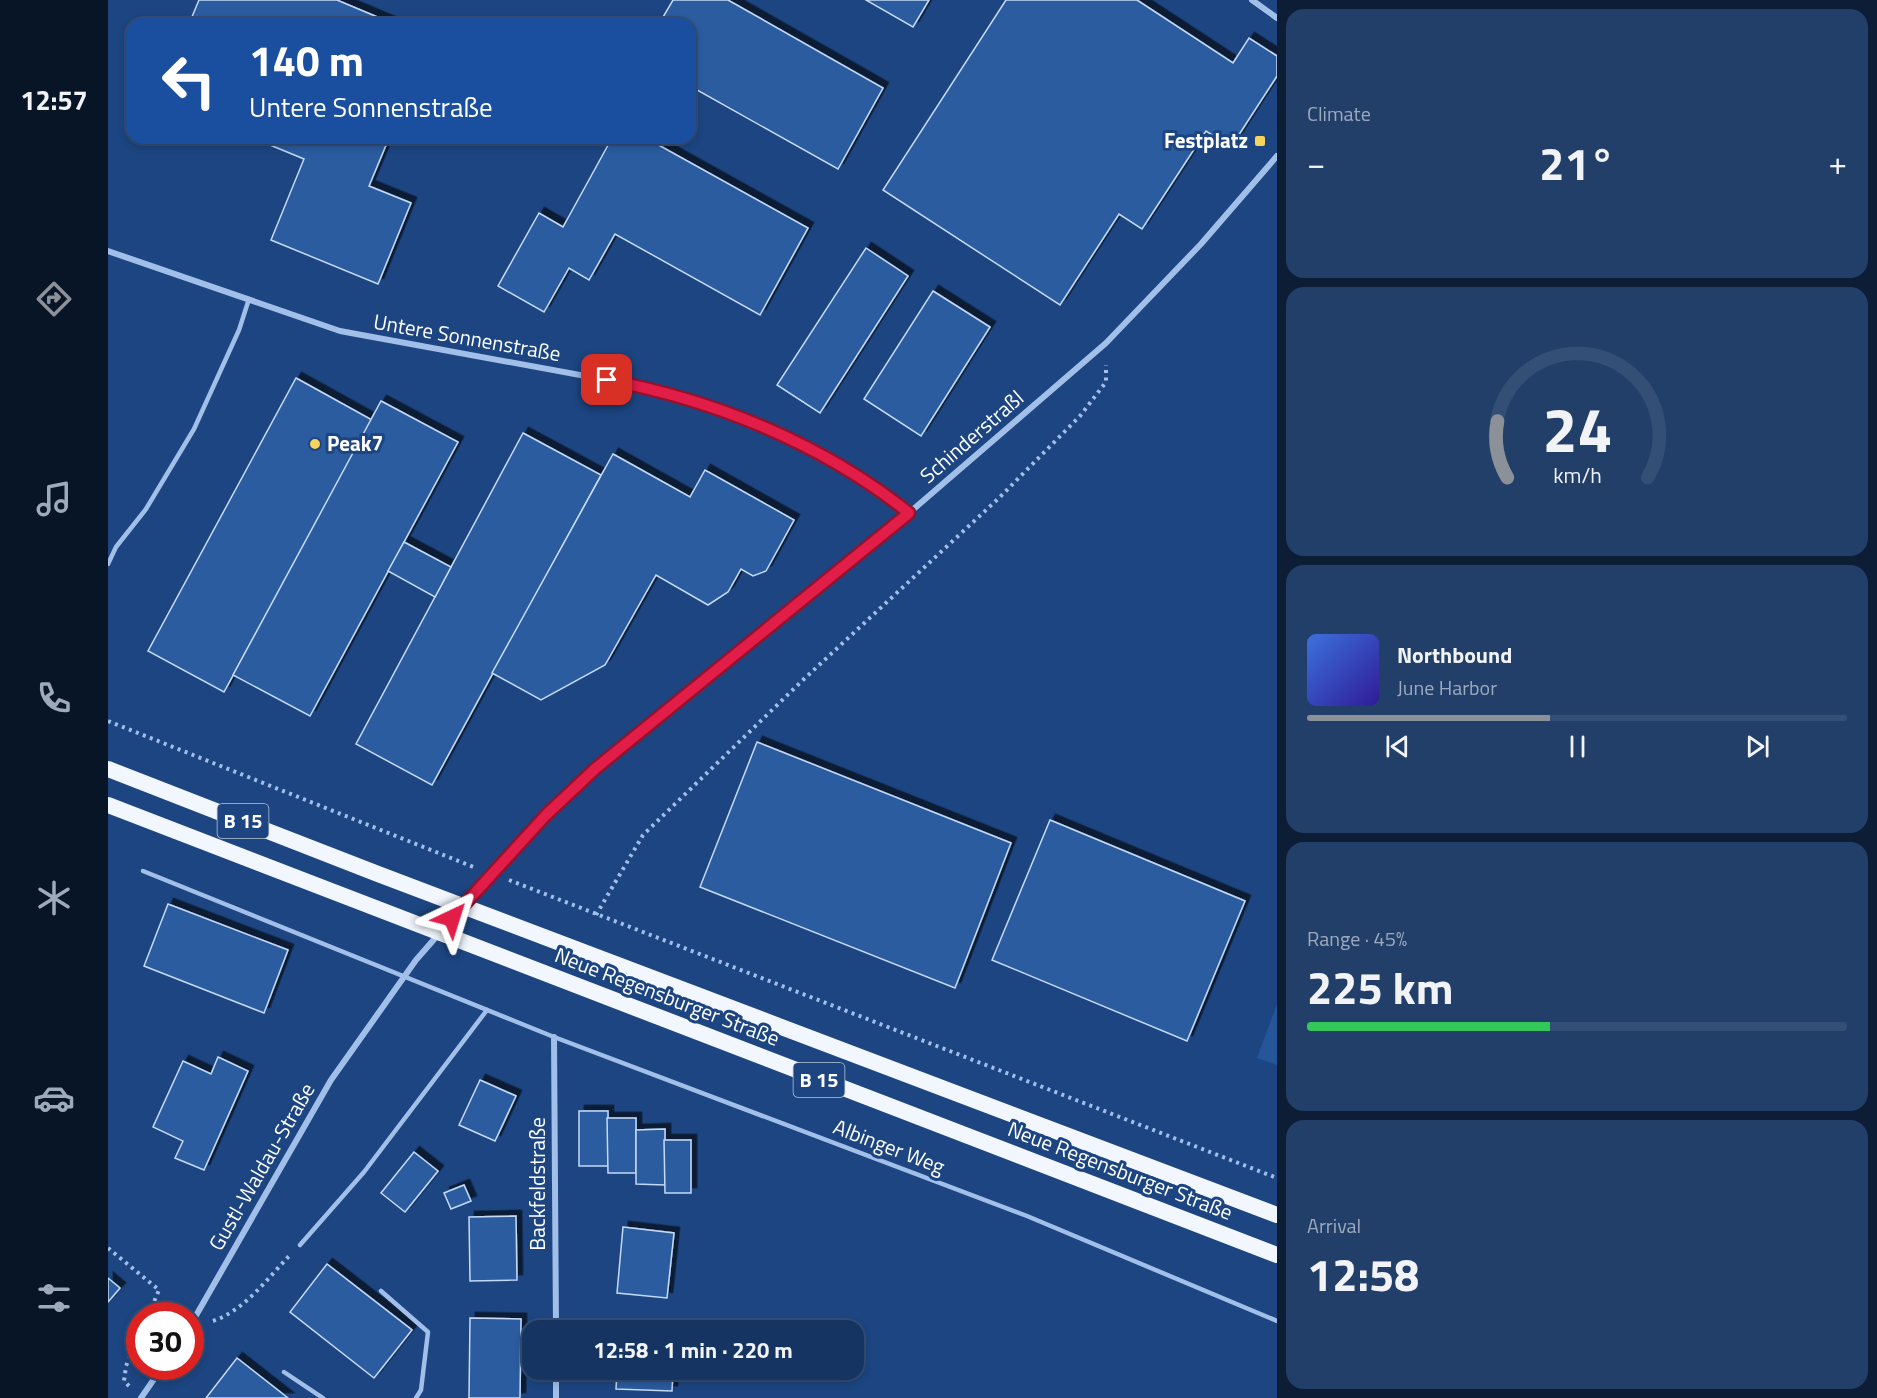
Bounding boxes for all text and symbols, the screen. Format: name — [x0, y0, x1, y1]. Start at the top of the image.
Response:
text: 140 m — [249, 28, 364, 92]
icon: left — [150, 42, 228, 120]
text: 12:57 — [20, 79, 88, 120]
text: Untere Sonnenstraße — [249, 86, 493, 127]
text: Climate — [1307, 98, 1371, 129]
place label: Festplatz — [1164, 124, 1248, 156]
text: 21° — [1539, 129, 1615, 197]
marker: Festplatz — [1253, 134, 1267, 148]
text: − — [1307, 138, 1325, 188]
text: + — [1829, 138, 1847, 188]
icon: directions — [33, 278, 75, 320]
street label: Untere Sonnenstraße — [371, 305, 563, 369]
pin — [581, 354, 632, 405]
icon: arrive — [590, 363, 623, 396]
text: 24 — [1542, 381, 1612, 476]
street label: Schinderstraßl — [912, 382, 1030, 490]
place label: Peak7 — [327, 427, 383, 459]
marker: Peak7 — [308, 437, 322, 451]
text: km/h — [1553, 460, 1601, 492]
icon: music — [33, 478, 75, 520]
text: Northbound — [1397, 638, 1512, 672]
text: June Harbor — [1397, 672, 1497, 703]
icon: phone — [33, 677, 75, 719]
icon: previous — [1381, 730, 1414, 763]
icon: pause — [1561, 730, 1594, 763]
icon: next — [1741, 730, 1774, 763]
road number: B 15 — [218, 804, 268, 838]
icon: climate — [33, 877, 75, 919]
position arrow — [420, 886, 484, 950]
text: Range · 45% — [1307, 923, 1407, 954]
street label: Neue Regensburger Straße — [550, 938, 784, 1054]
text: 225 km — [1307, 953, 1453, 1021]
road number: B 15 — [794, 1063, 844, 1097]
icon: car — [33, 1077, 75, 1119]
street label: Gustl-Waldau-Straße — [200, 1077, 322, 1256]
street label: Albinger Weg — [829, 1110, 950, 1182]
street label: Neue Regensburger Straße — [1003, 1112, 1237, 1228]
street label: Backfeldstraße — [521, 1117, 553, 1251]
text: Arrival — [1307, 1210, 1361, 1241]
text: 12:58 — [1307, 1240, 1419, 1308]
icon: filters — [33, 1277, 75, 1319]
speed limit sign: 30 — [126, 1302, 204, 1380]
text: 12:58 · 1 min · 220 m — [593, 1333, 793, 1367]

